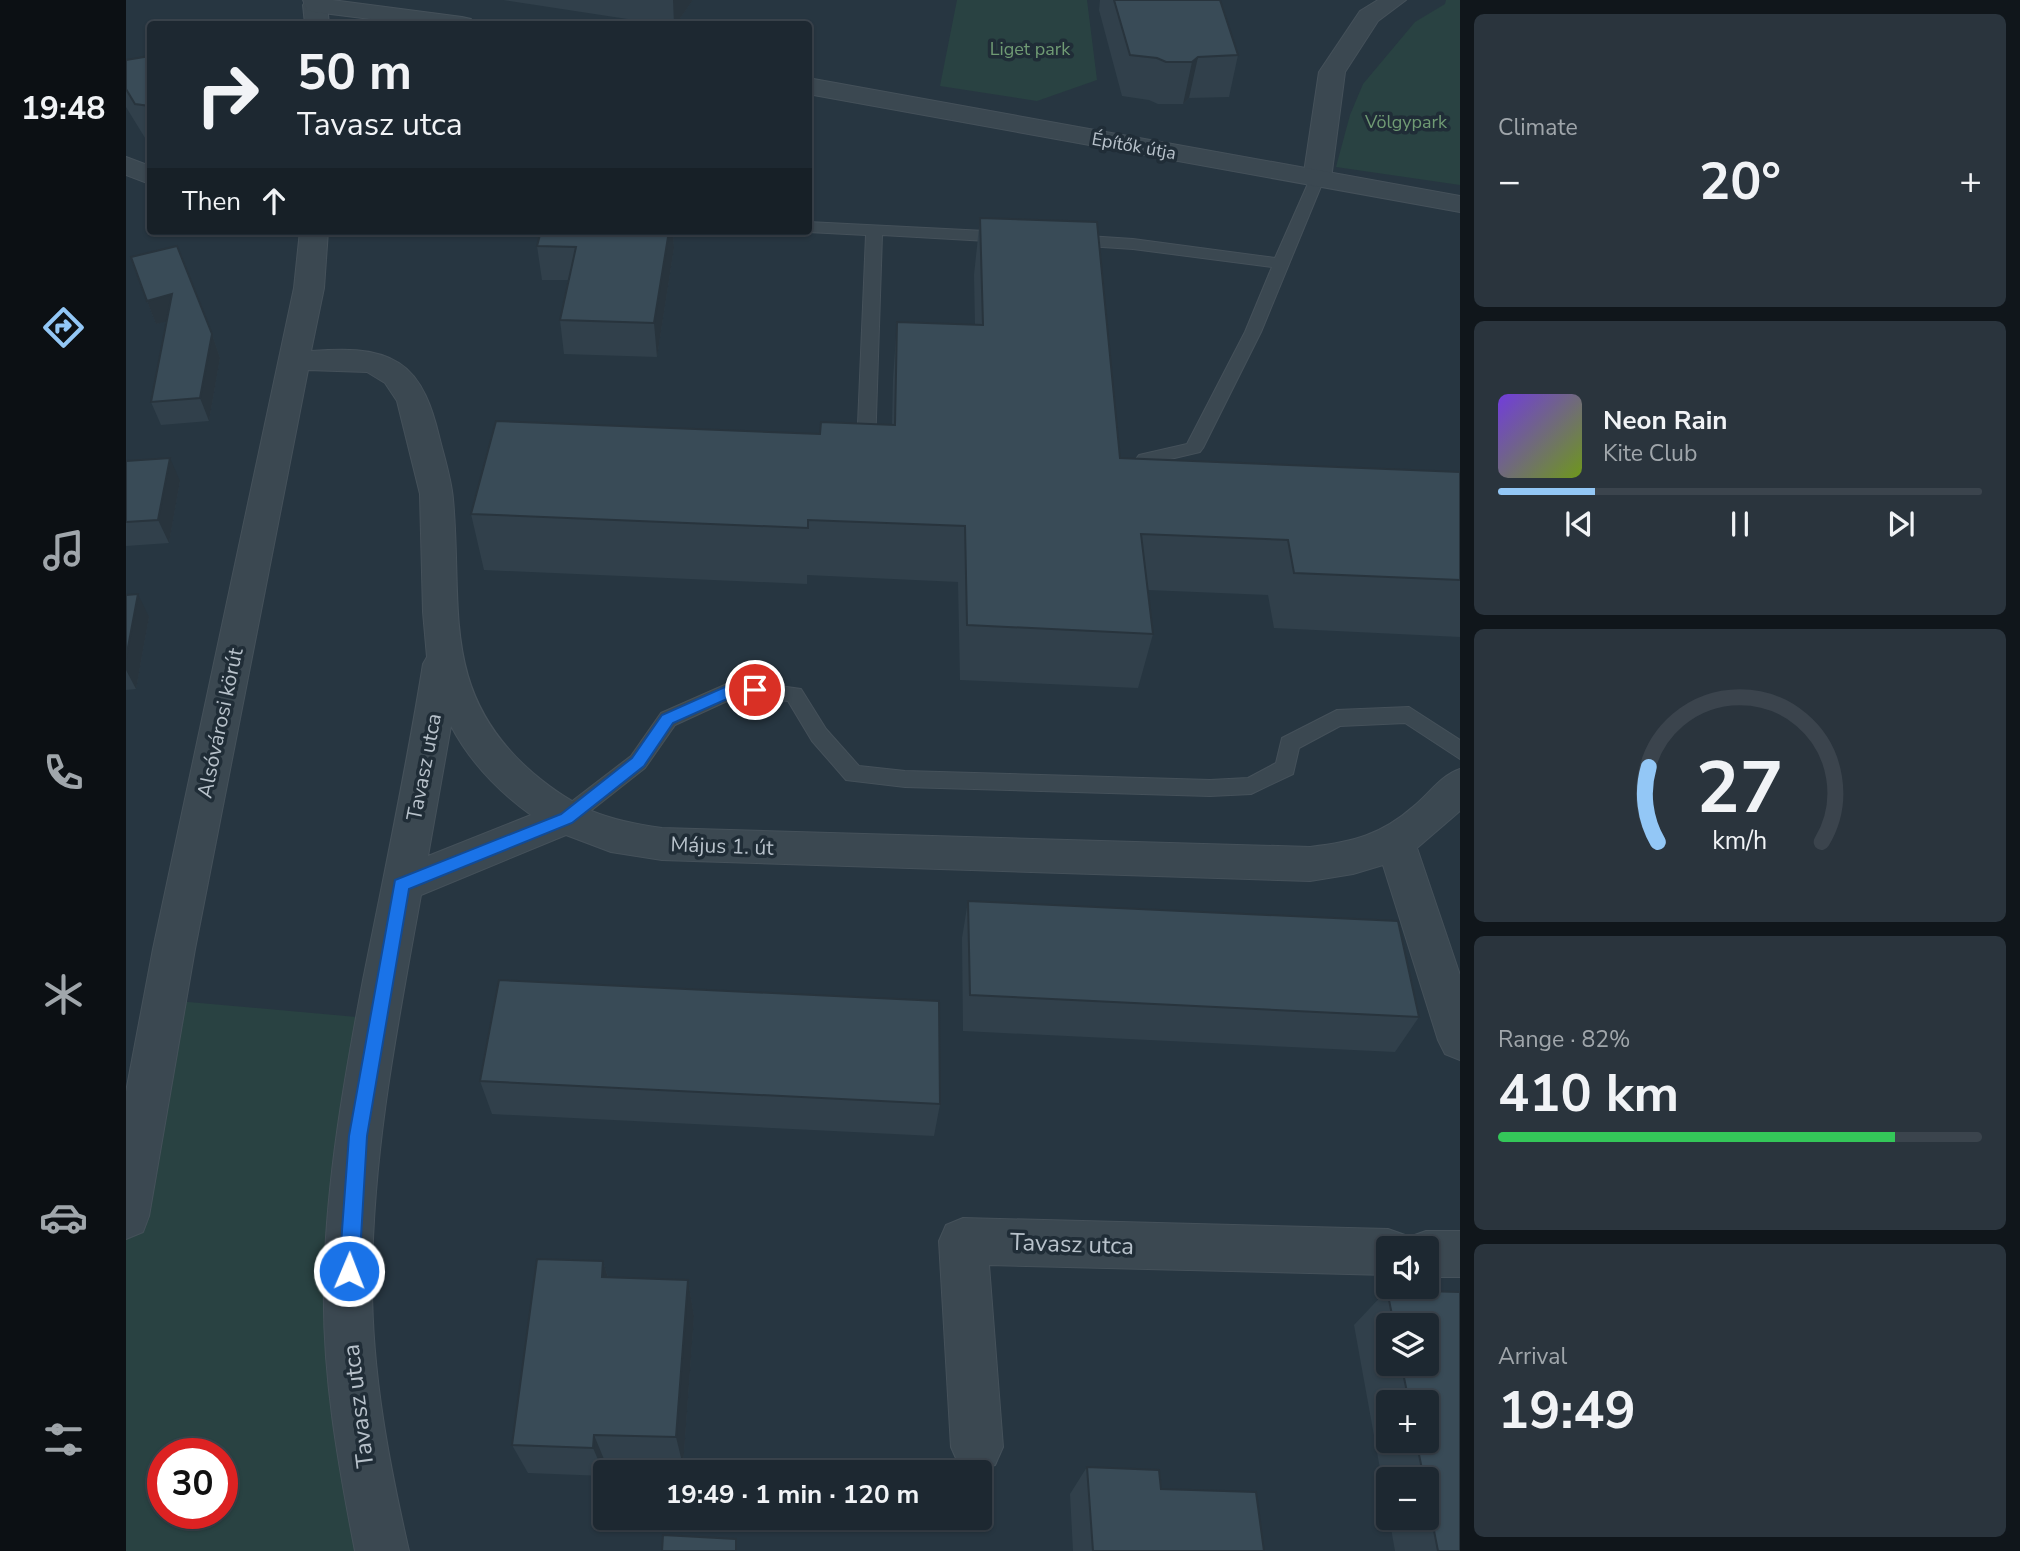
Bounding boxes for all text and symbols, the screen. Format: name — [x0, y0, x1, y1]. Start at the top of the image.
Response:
park label: Liget park — [990, 37, 1071, 61]
text: 50 m — [297, 39, 412, 106]
icon: right — [182, 49, 273, 140]
text: 19:48 — [21, 87, 105, 130]
text: Tavasz utca — [297, 103, 463, 146]
park label: Völgypark — [1364, 110, 1448, 134]
text: Climate — [1498, 112, 1578, 143]
street label: Építők útja — [1090, 127, 1178, 165]
text: 20° — [1699, 146, 1781, 217]
text: − — [1498, 156, 1521, 207]
text: + — [1959, 156, 1982, 207]
icon: ahead — [255, 182, 293, 220]
text: Then — [182, 184, 241, 219]
icon: directions — [39, 303, 88, 352]
text: Neon Rain — [1603, 403, 1728, 438]
text: Kite Club — [1603, 438, 1697, 469]
icon: previous — [1560, 505, 1598, 543]
icon: pause — [1721, 505, 1759, 543]
icon: next — [1882, 505, 1920, 543]
icon: music — [39, 526, 88, 575]
street label: Alsóvárosi körút — [190, 645, 250, 801]
pin — [725, 660, 785, 720]
icon: arrive — [736, 671, 774, 709]
street label: Tavasz utca — [400, 711, 448, 823]
text: 27 — [1696, 738, 1784, 838]
icon: phone — [39, 748, 88, 797]
text: km/h — [1712, 823, 1768, 857]
street label: Május 1. út — [670, 830, 775, 862]
icon: climate — [39, 970, 88, 1019]
text: Range · 82% — [1498, 1024, 1630, 1055]
text: 410 km — [1498, 1058, 1679, 1129]
icon: car — [39, 1193, 88, 1242]
street label: Tavasz utca — [1009, 1226, 1135, 1262]
position arrow — [312, 1234, 386, 1308]
map controls — [1376, 1236, 1439, 1530]
button: sound — [1376, 1236, 1439, 1299]
button: layers — [1376, 1313, 1439, 1376]
text: Arrival — [1498, 1341, 1567, 1372]
street label: Tavasz utca — [335, 1342, 381, 1470]
text: 19:49 — [1498, 1375, 1636, 1446]
button: + — [1376, 1390, 1439, 1453]
icon: filters — [39, 1415, 88, 1464]
speed limit sign: 30 — [147, 1438, 238, 1529]
button: − — [1376, 1467, 1439, 1530]
text: 19:49 · 1 min · 120 m — [666, 1477, 919, 1512]

